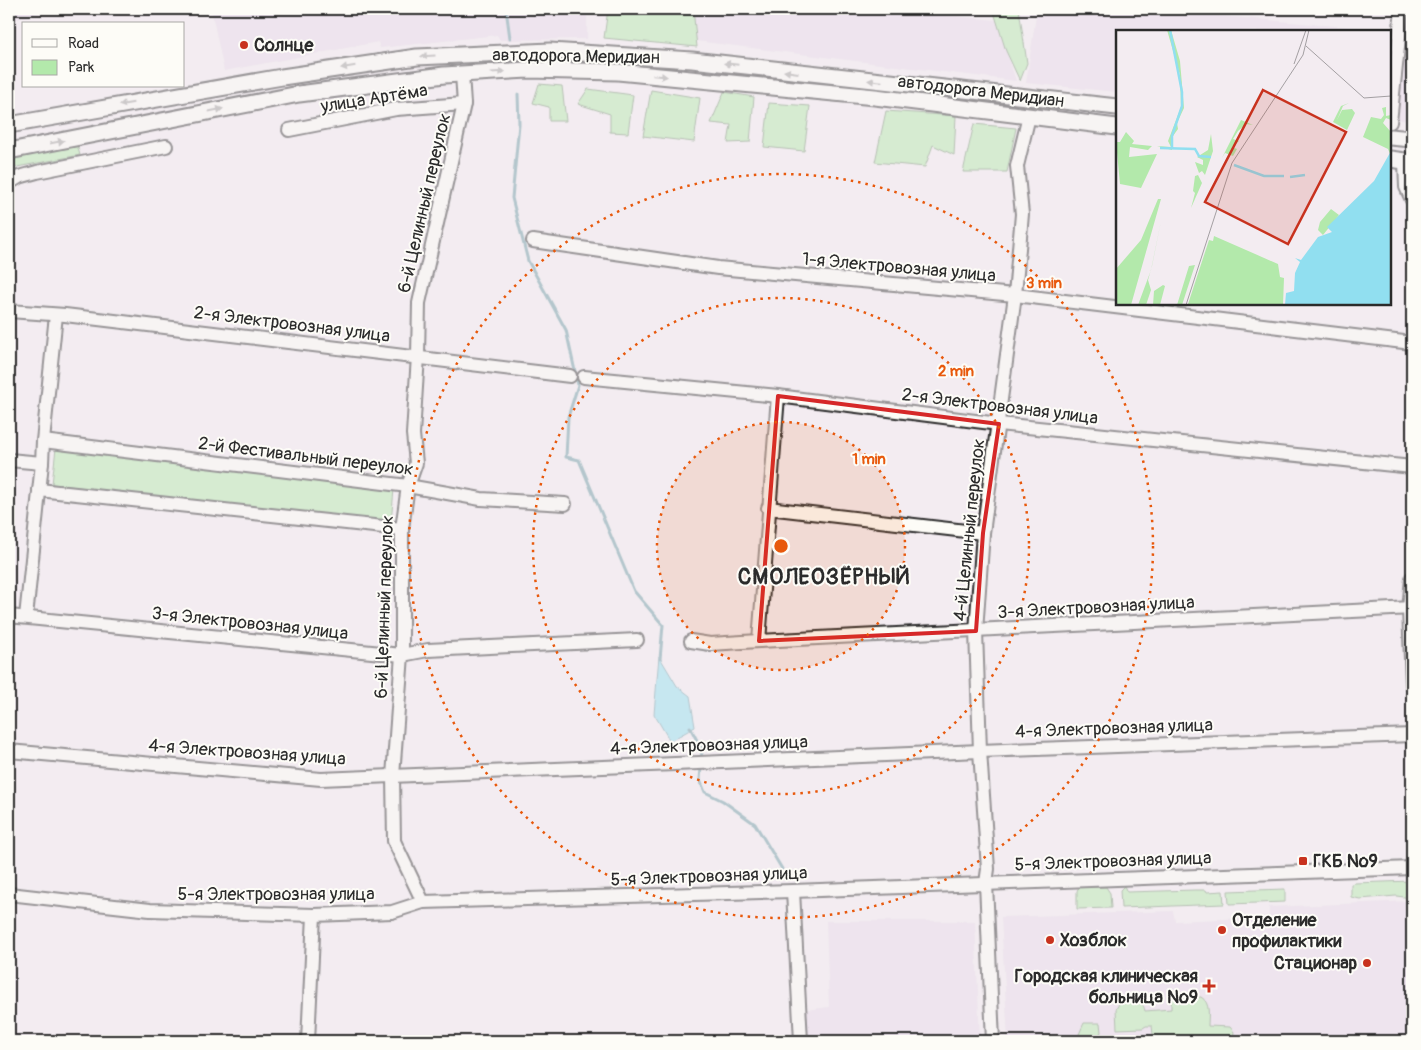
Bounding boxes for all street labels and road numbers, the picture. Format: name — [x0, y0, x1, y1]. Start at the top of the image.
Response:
street label: автодорога Меридиан — [492, 44, 660, 69]
street label: автодорога Меридиан — [896, 70, 1065, 113]
street label: улица Артёма — [318, 79, 429, 118]
street label: 6-й Целинный переулок — [393, 111, 456, 295]
street label: 1-я Электровозная улица — [801, 248, 997, 287]
street label: 2-я Электровозная улица — [193, 301, 391, 348]
street label: 2-я Электровозная улица — [901, 383, 1099, 430]
street label: 2-й Фестивальный переулок — [197, 432, 415, 481]
street label: 4-й Целинный переулок — [948, 438, 991, 622]
street label: 6-й Целинный переулок — [370, 515, 399, 699]
street label: 3-я Электровозная улица — [997, 591, 1195, 624]
street label: 3-я Электровозная улица — [151, 602, 349, 645]
street label: 4-я Электровозная улица — [1015, 714, 1213, 743]
street label: 4-я Электровозная улица — [610, 731, 808, 760]
street label: 4-я Электровозная улица — [147, 734, 346, 771]
street label: 5-я Электровозная улица — [1014, 847, 1212, 876]
street label: 5-я Электровозная улица — [610, 862, 808, 891]
street label: 5-я Электровозная улица — [177, 883, 375, 906]

